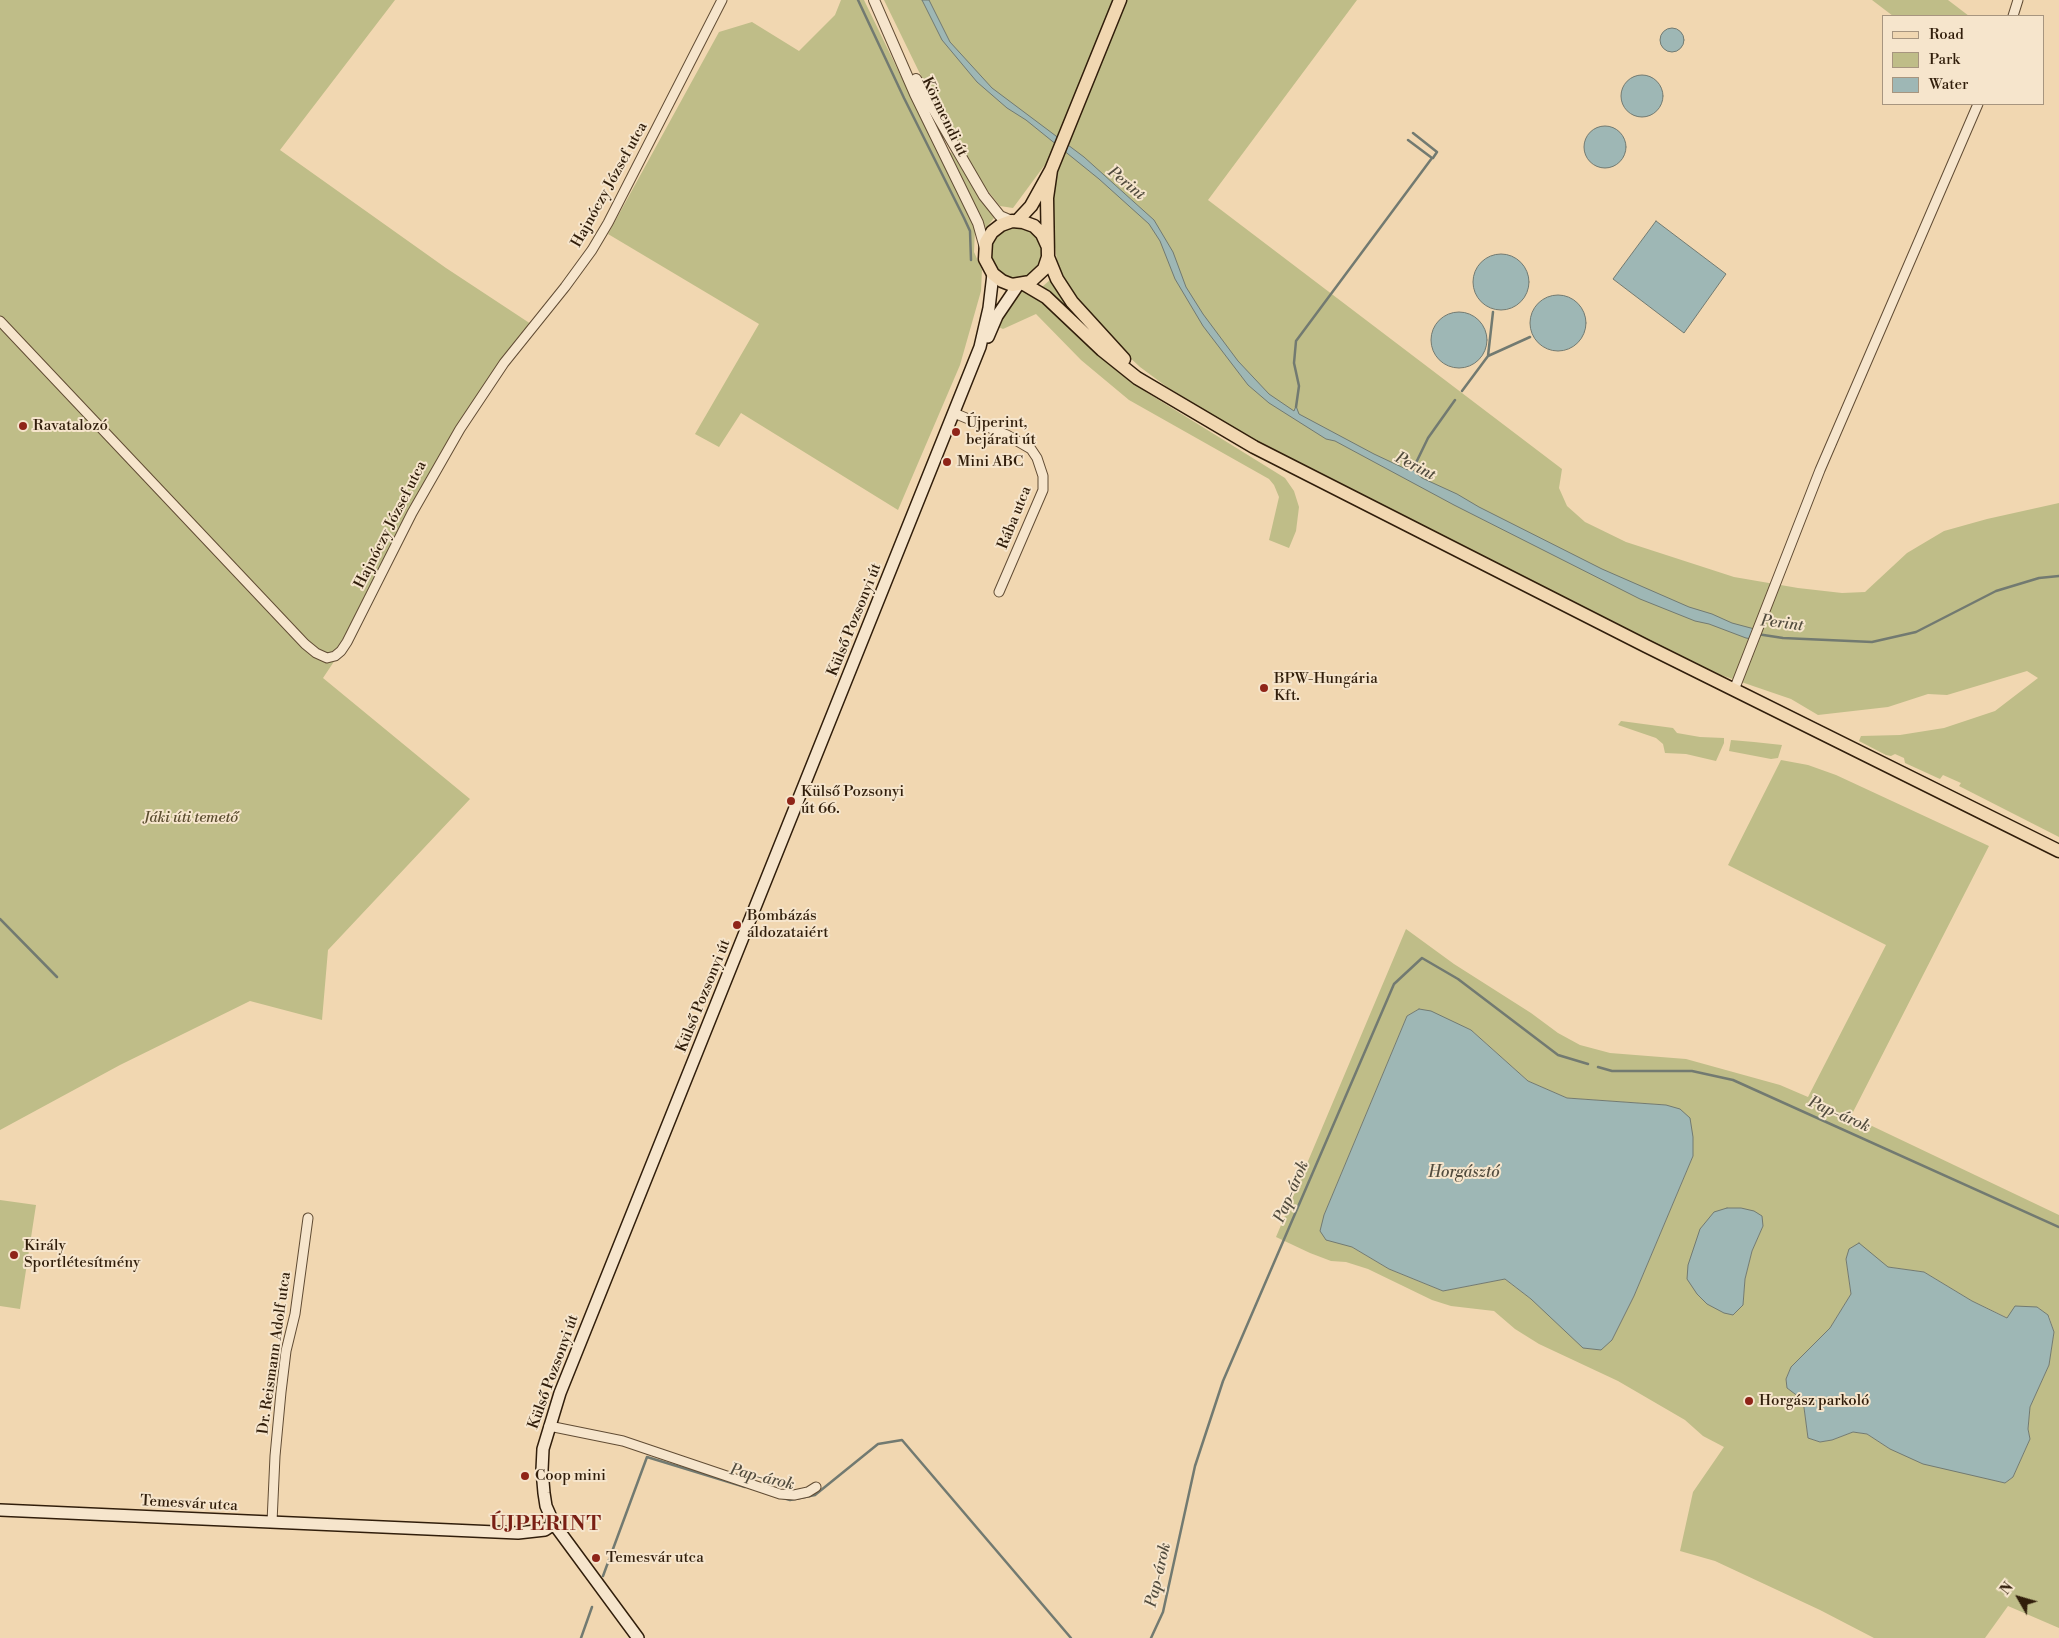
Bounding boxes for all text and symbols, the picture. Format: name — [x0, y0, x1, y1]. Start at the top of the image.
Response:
legend — [1882, 15, 2044, 105]
text: Road — [1929, 25, 1964, 44]
text: Park — [1929, 50, 1960, 69]
street label: Körmendi út — [917, 74, 971, 160]
text: Water — [1929, 75, 1968, 94]
street label: Hajnóczy József utca — [568, 119, 652, 251]
water label: Perint — [1103, 163, 1149, 205]
place label: Újperint, bejárati út — [966, 414, 1036, 449]
place label: Ravatalozó — [33, 417, 108, 435]
marker: Ravatalozó — [17, 420, 29, 432]
marker: Újperint, bejárati út — [950, 426, 962, 438]
water label: Perint — [1392, 449, 1438, 485]
place label: Mini ABC — [957, 453, 1023, 471]
marker: Mini ABC — [941, 456, 953, 468]
street label: Hajnóczy József utca — [351, 458, 431, 592]
street label: Rába utca — [994, 484, 1036, 552]
street label: Külső Pozsonyi út — [824, 561, 886, 679]
water label: Perint — [1760, 612, 1804, 636]
place label: BPW-Hungária Kft. — [1274, 670, 1378, 705]
marker: BPW-Hungária Kft. — [1258, 682, 1270, 694]
place label: Külső Pozsonyi út 66. — [801, 783, 904, 818]
marker: Külső Pozsonyi út 66. — [785, 795, 797, 807]
park label: Jáki úti temető — [144, 809, 238, 827]
place label: Bombázás áldozataiért — [747, 907, 829, 942]
marker: Bombázás áldozataiért — [731, 919, 743, 931]
street label: Külső Pozsonyi út — [673, 937, 735, 1055]
water label: Pap-árok — [1805, 1093, 1873, 1137]
water label: Pap-árok — [1270, 1158, 1314, 1226]
water label: Horgásztó — [1428, 1163, 1500, 1183]
place label: Király Sportlétesítmény — [24, 1237, 140, 1272]
marker: Király Sportlétesítmény — [8, 1249, 20, 1261]
street label: Dr. Reismann Adolf utca — [255, 1271, 295, 1435]
street label: Külső Pozsonyi út — [525, 1312, 583, 1432]
place label: Horgász parkoló — [1759, 1392, 1870, 1410]
marker: Horgász parkoló — [1743, 1395, 1755, 1407]
water label: Pap-árok — [728, 1461, 796, 1495]
place label: Coop mini — [535, 1467, 606, 1485]
marker: Coop mini — [519, 1470, 531, 1482]
street label: Temesvár utca — [140, 1492, 238, 1516]
district label: ÚJPERINT — [489, 1513, 603, 1537]
water label: Pap-árok — [1142, 1541, 1176, 1609]
place label: Temesvár utca — [606, 1549, 704, 1567]
marker: Temesvár utca — [590, 1552, 602, 1564]
north arrow — [1994, 1573, 2044, 1623]
text: N — [1997, 1579, 2018, 1599]

